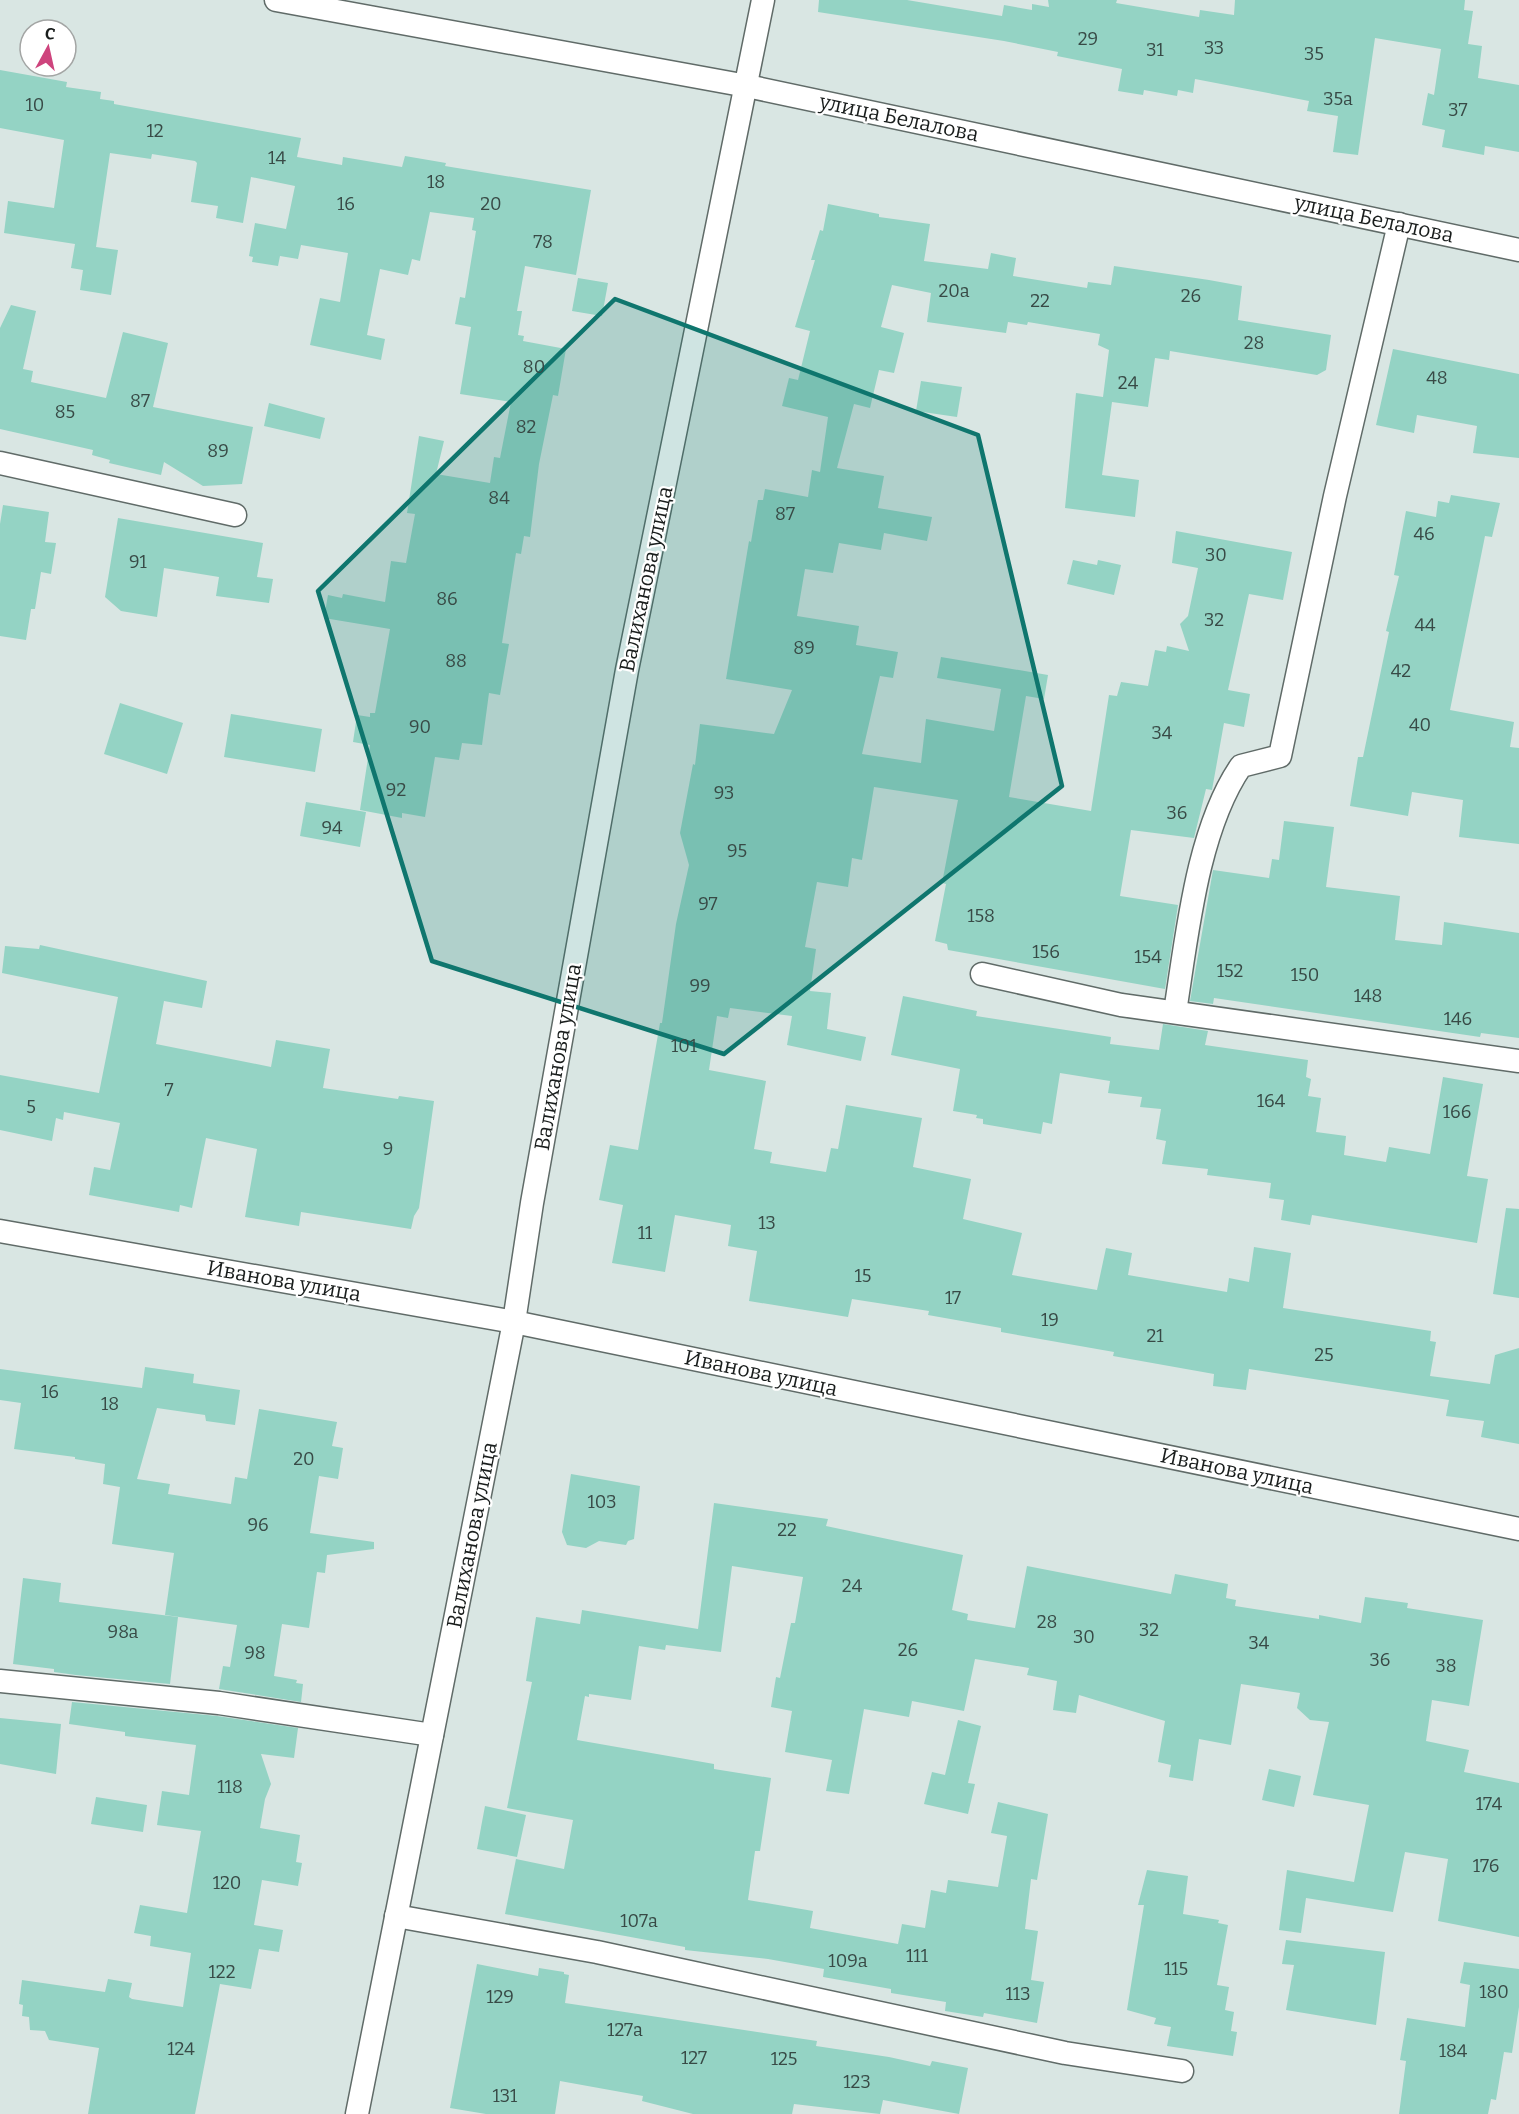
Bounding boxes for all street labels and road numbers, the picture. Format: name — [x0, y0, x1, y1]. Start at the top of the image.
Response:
street label: улица Белалова — [816, 88, 982, 148]
street label: улица Белалова — [1291, 189, 1457, 249]
street label: Валиханова улица — [614, 483, 678, 674]
street label: Валиханова улица — [529, 961, 587, 1152]
street label: Иванова улица — [205, 1255, 363, 1307]
street label: Иванова улица — [682, 1344, 840, 1402]
street label: Валиханова улица — [441, 1439, 503, 1630]
street label: Иванова улица — [1158, 1442, 1316, 1500]

